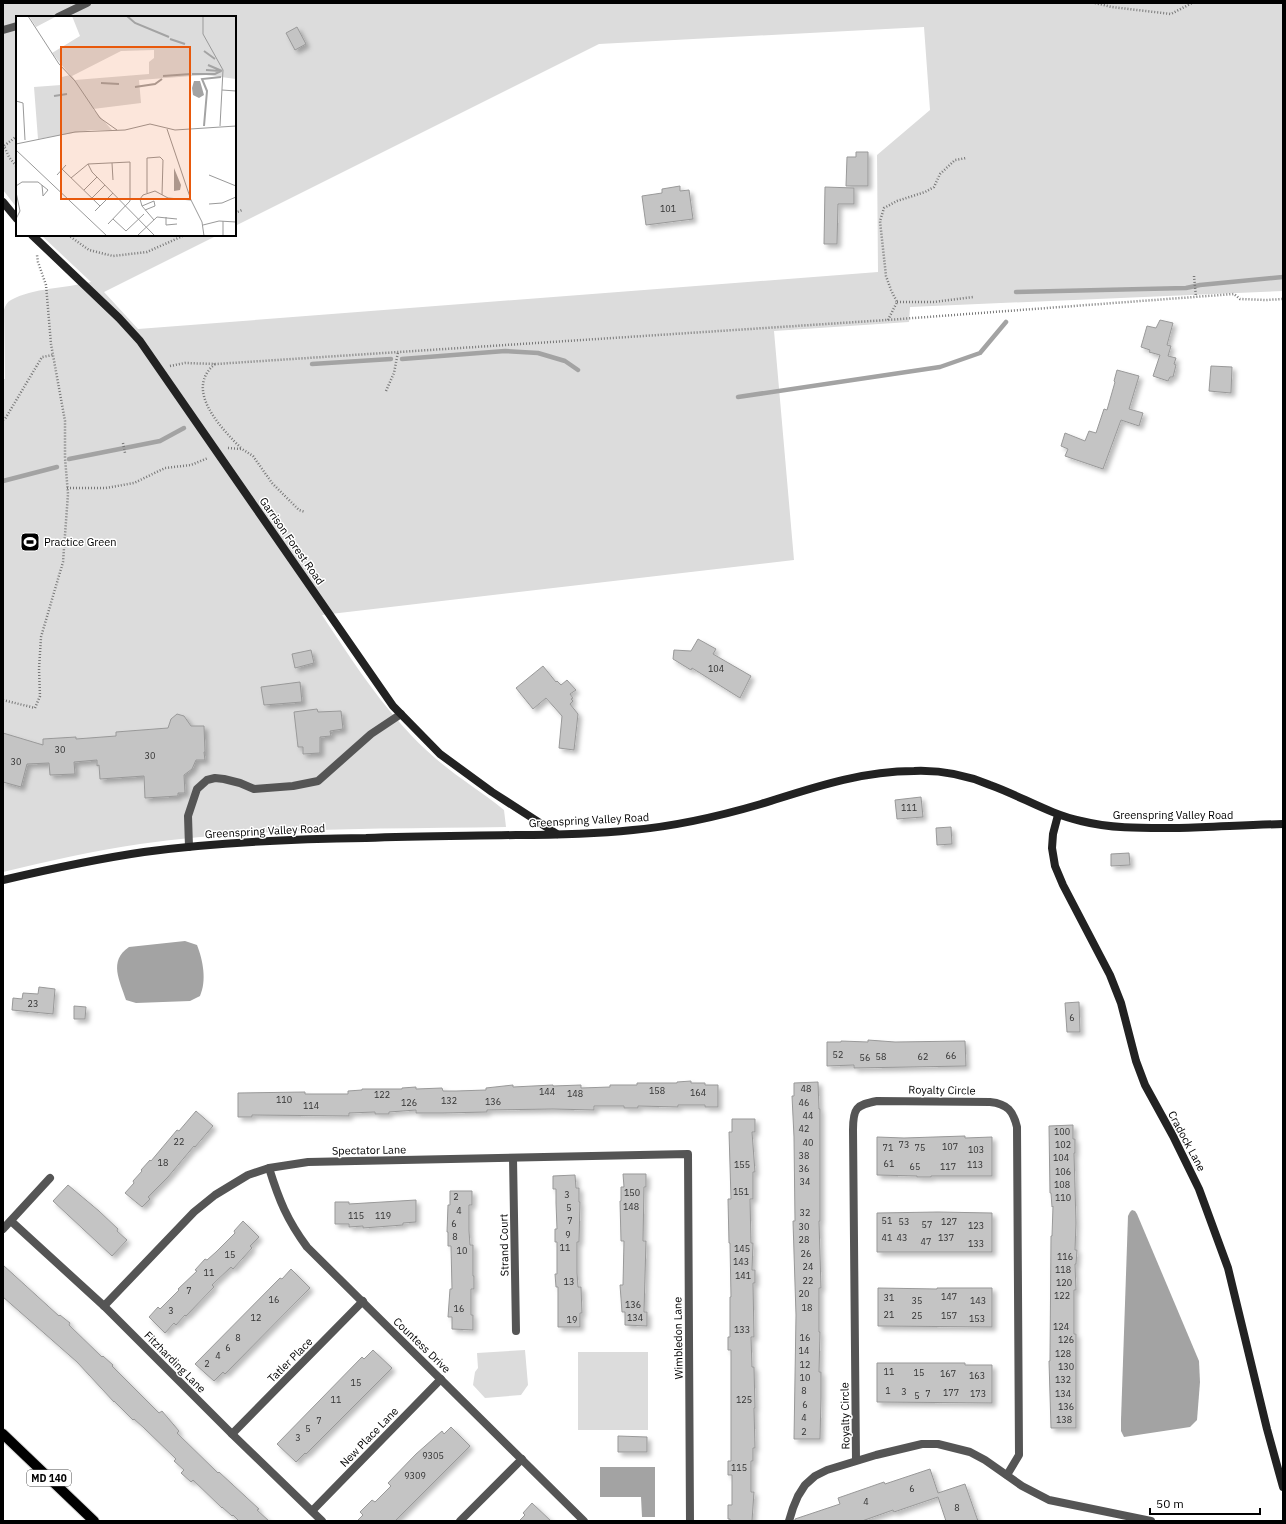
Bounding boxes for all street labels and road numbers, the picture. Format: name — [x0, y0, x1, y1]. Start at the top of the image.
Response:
street label: Garrison Forest Road — [256, 494, 328, 588]
street label: Greenspring Valley Road — [1113, 808, 1233, 822]
street label: Greenspring Valley Road — [528, 810, 650, 830]
street label: Greenspring Valley Road — [204, 821, 326, 841]
street label: Royalty Circle — [908, 1082, 976, 1098]
street label: Cradock Lane — [1165, 1108, 1209, 1174]
street label: Spectator Lane — [332, 1142, 406, 1158]
street label: Strand Court — [496, 1213, 512, 1276]
street label: Wimbledon Lane — [670, 1297, 686, 1379]
street label: Countess Drive — [390, 1314, 454, 1376]
street label: Fitzharding Lane — [141, 1328, 209, 1396]
street label: Tatler Place — [265, 1335, 315, 1385]
street label: Royalty Circle — [837, 1382, 853, 1450]
street label: New Place Lane — [337, 1404, 401, 1470]
road number: MD 140 — [27, 1470, 71, 1486]

